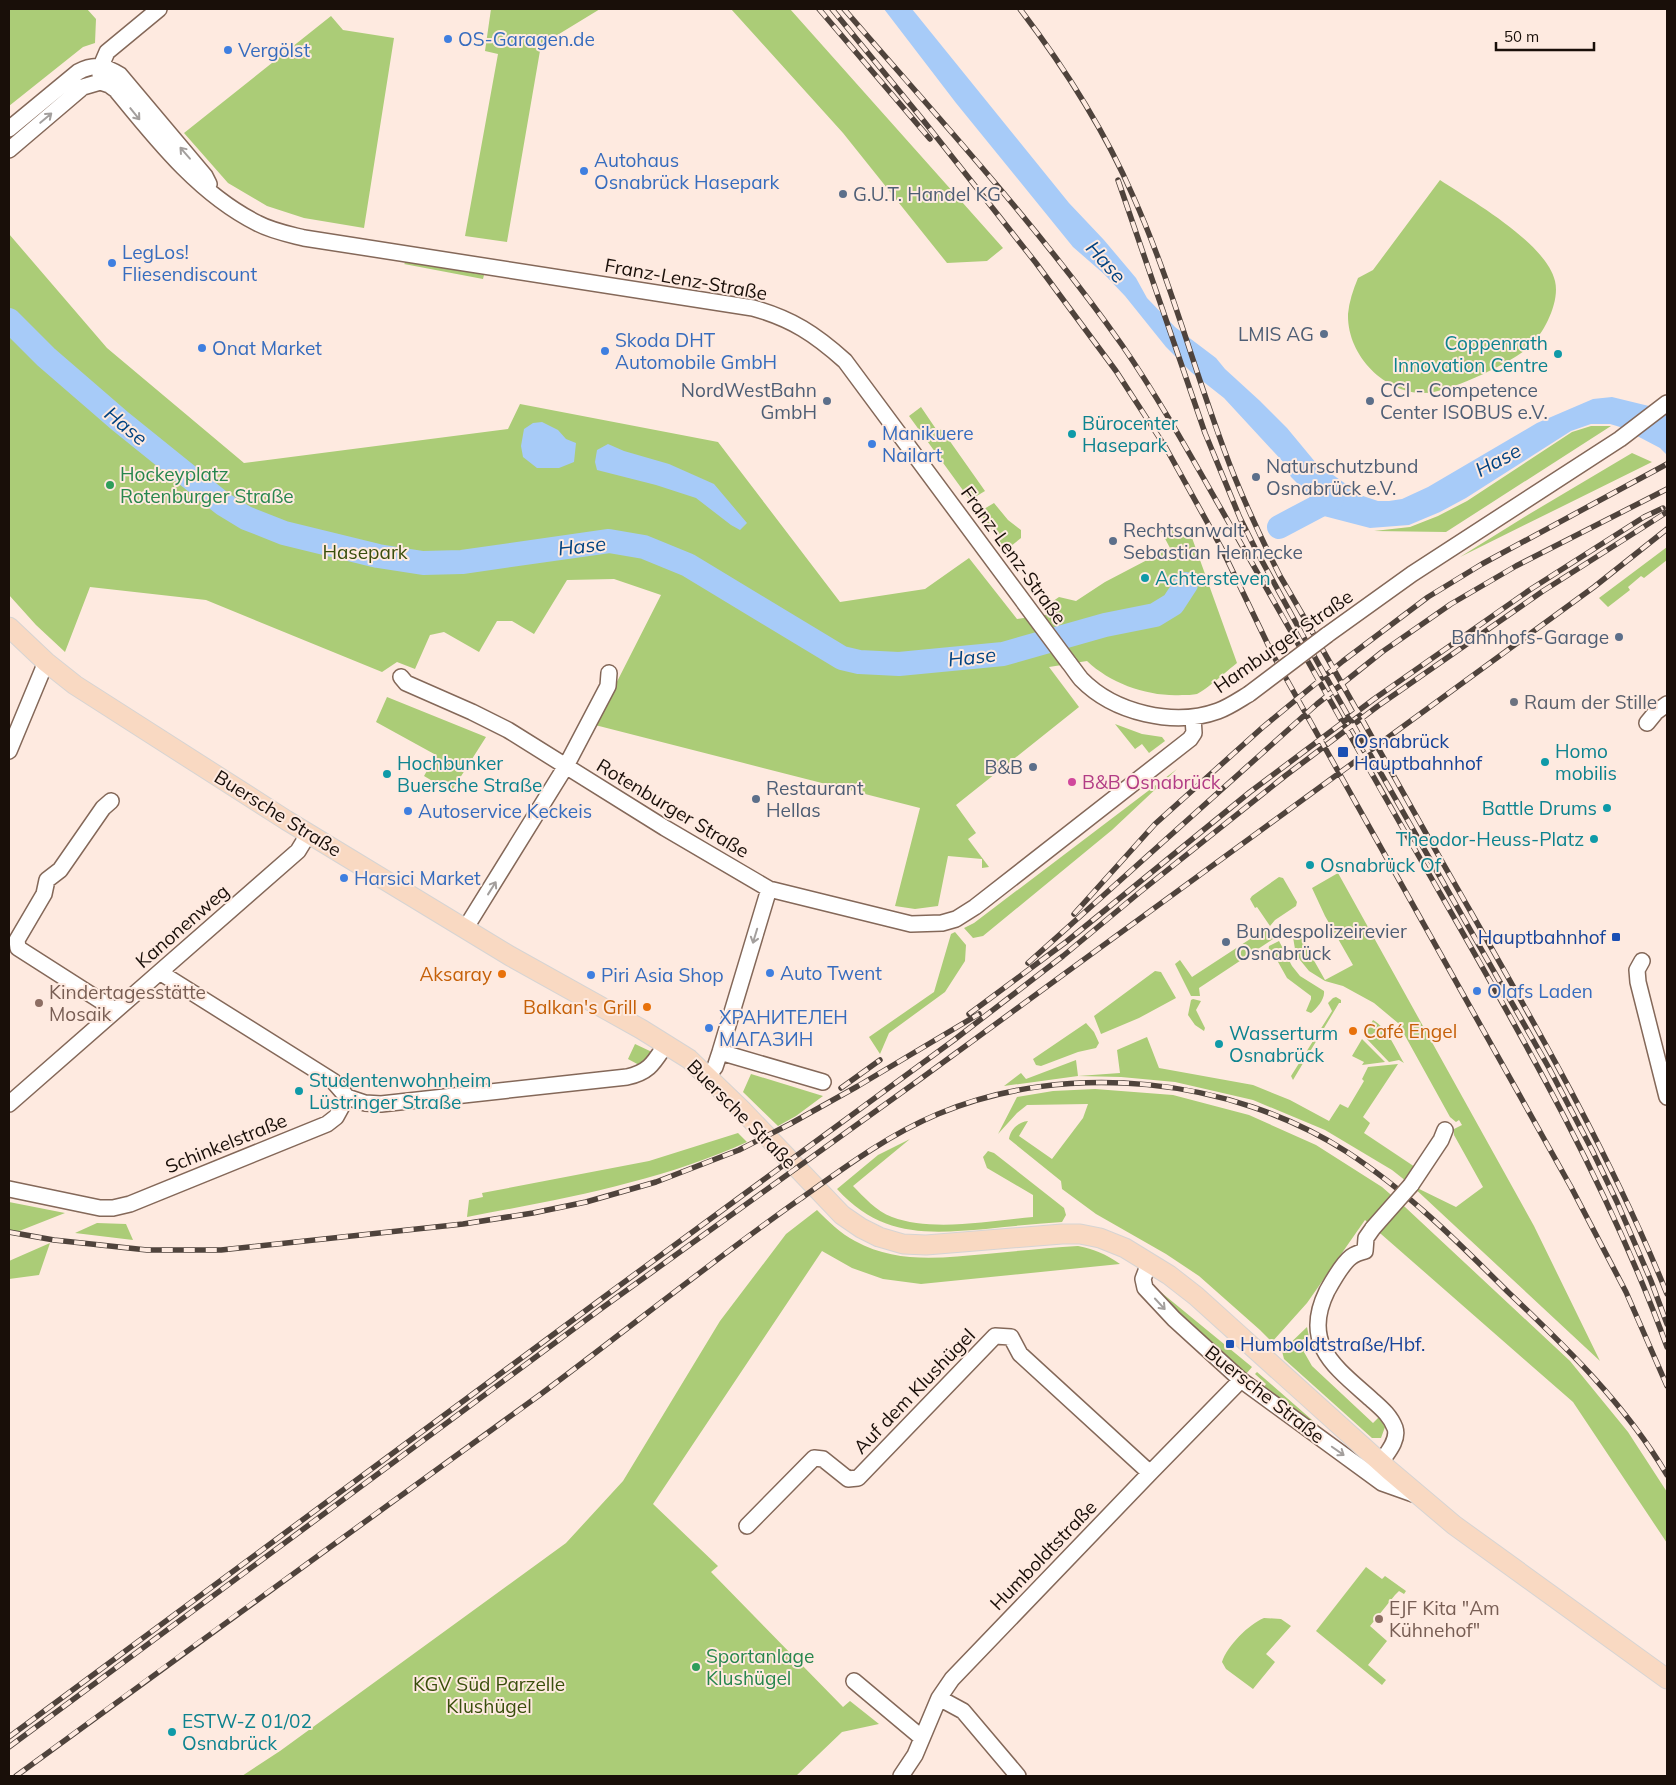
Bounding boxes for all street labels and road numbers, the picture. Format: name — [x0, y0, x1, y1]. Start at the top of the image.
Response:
street label: Franz-Lenz-Straße — [603, 253, 769, 305]
street label: Franz-Lenz-Straße — [956, 481, 1072, 629]
street label: Hamburger Straße — [1209, 584, 1357, 698]
street label: Rotenburger Straße — [592, 753, 754, 863]
street label: Buersche Straße — [210, 764, 346, 862]
street label: Kanonenweg — [130, 879, 234, 973]
street label: Buersche Straße — [682, 1054, 802, 1174]
street label: Schinkelstraße — [162, 1108, 290, 1178]
street label: Auf dem Klushügel — [848, 1323, 980, 1459]
street label: Buersche Straße — [1200, 1340, 1330, 1448]
street label: Humboldtstraße — [984, 1495, 1102, 1615]

